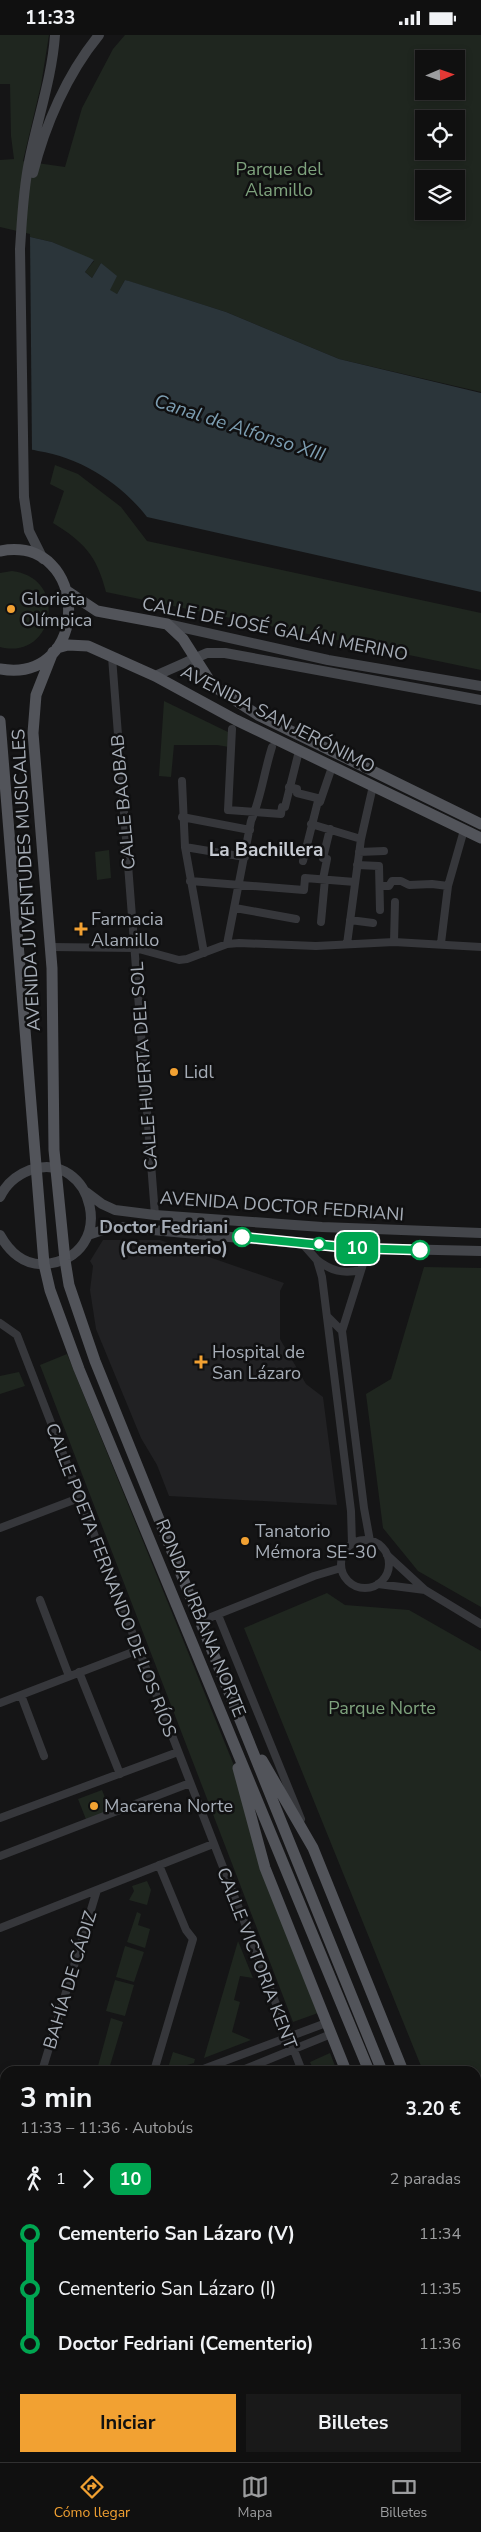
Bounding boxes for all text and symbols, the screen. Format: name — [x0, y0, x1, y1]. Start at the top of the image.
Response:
text: 11:33 — [25, 5, 75, 31]
north arrow — [415, 50, 465, 100]
map controls — [415, 50, 465, 220]
button: locate — [415, 110, 465, 160]
park label: Parque del Alamillo — [235, 157, 323, 202]
button: layers — [415, 170, 465, 220]
water label: Canal de Alfonso XIII — [151, 388, 329, 468]
place label: Glorieta Olímpica — [21, 587, 92, 632]
street label: CALLE DE JOSÉ GALÁN MERINO — [140, 591, 410, 667]
marker: Glorieta Olímpica — [5, 603, 17, 615]
street label: AVENIDA SAN JERÓNIMO — [177, 659, 379, 779]
street label: AVENIDA JUVENTUDES MUSICALES — [6, 728, 46, 1032]
street label: CALLE BAOBAB — [105, 733, 141, 871]
district label: La Bachillera — [209, 837, 323, 863]
place label: Farmacia Alamillo — [91, 907, 164, 952]
marker: Farmacia Alamillo — [75, 923, 87, 935]
street label: CALLE HUERTA DEL SOL — [125, 961, 163, 1171]
place label: Lidl — [184, 1060, 214, 1084]
marker: Lidl — [168, 1066, 180, 1078]
street label: AVENIDA DOCTOR FEDRIANI — [159, 1185, 405, 1227]
place label: Doctor Fedriani (Cementerio) — [99, 1215, 228, 1260]
marker: Doctor Fedriani (Cementerio) — [232, 1227, 252, 1247]
line badge: 10 — [334, 1232, 380, 1264]
text: 10 — [346, 1236, 368, 1260]
unlabelled marker — [312, 1237, 326, 1251]
unlabelled marker — [410, 1240, 430, 1260]
place label: Hospital de San Lázaro — [212, 1340, 305, 1385]
marker: Hospital de San Lázaro — [194, 1355, 208, 1369]
street label: CALLE POETA FERNANDO DE LOS RÍOS — [40, 1419, 182, 1741]
street label: RONDA URBANA NORTE — [150, 1515, 252, 1721]
place label: Tanatorio Mémora SE-30 — [255, 1519, 377, 1564]
marker: Tanatorio Mémora SE-30 — [239, 1535, 251, 1547]
park label: Parque Norte — [328, 1696, 436, 1720]
place label: Macarena Norte — [104, 1794, 233, 1818]
marker: Macarena Norte — [88, 1800, 100, 1812]
street label: CALLE VICTORIA KENT — [211, 1864, 303, 2052]
street label: BAHÍA DE CÁDIZ — [38, 1908, 103, 2052]
text: 3 min — [20, 2079, 92, 2117]
text: 3.20 € — [406, 2096, 461, 2122]
text: 11:33 – 11:36 · Autobús — [20, 2117, 193, 2139]
icon: walk — [20, 2165, 48, 2193]
icon: forward — [74, 2165, 102, 2193]
text: 10 — [120, 2167, 141, 2191]
text: 1 — [56, 2168, 66, 2190]
text: 2 paradas — [390, 2168, 461, 2190]
text: Cementerio San Lázaro (V) — [58, 2221, 295, 2247]
text: 11:34 — [419, 2223, 461, 2245]
text: Cementerio San Lázaro (I) — [58, 2276, 276, 2302]
text: 11:35 — [419, 2278, 461, 2300]
text: Doctor Fedriani (Cementerio) — [58, 2331, 314, 2357]
text: 11:36 — [419, 2333, 461, 2355]
button: Iniciar — [20, 2394, 236, 2452]
button: Billetes — [246, 2394, 461, 2452]
tab: Cómo llegar — [54, 2473, 130, 2522]
tab: Mapa — [238, 2473, 272, 2522]
tab: Billetes — [380, 2473, 427, 2522]

